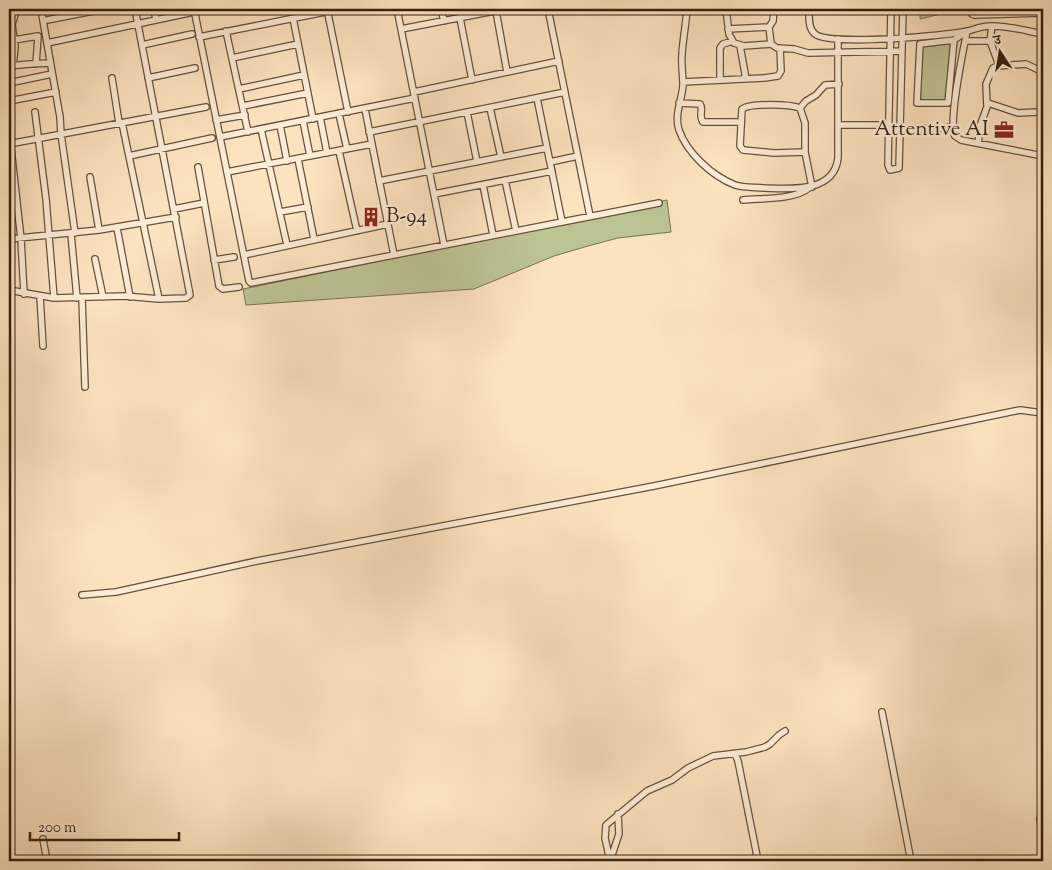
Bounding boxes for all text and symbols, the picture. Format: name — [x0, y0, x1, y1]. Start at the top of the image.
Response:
north arrow — [974, 28, 1024, 78]
text: उ — [991, 31, 1004, 52]
place label: Attentive AI — [874, 115, 989, 145]
office icon: Attentive AI — [993, 119, 1015, 141]
place label: B-94 — [386, 202, 427, 232]
building icon: B-94 — [360, 206, 382, 228]
scale bar — [30, 810, 179, 842]
text: 200 m — [38, 818, 77, 839]

